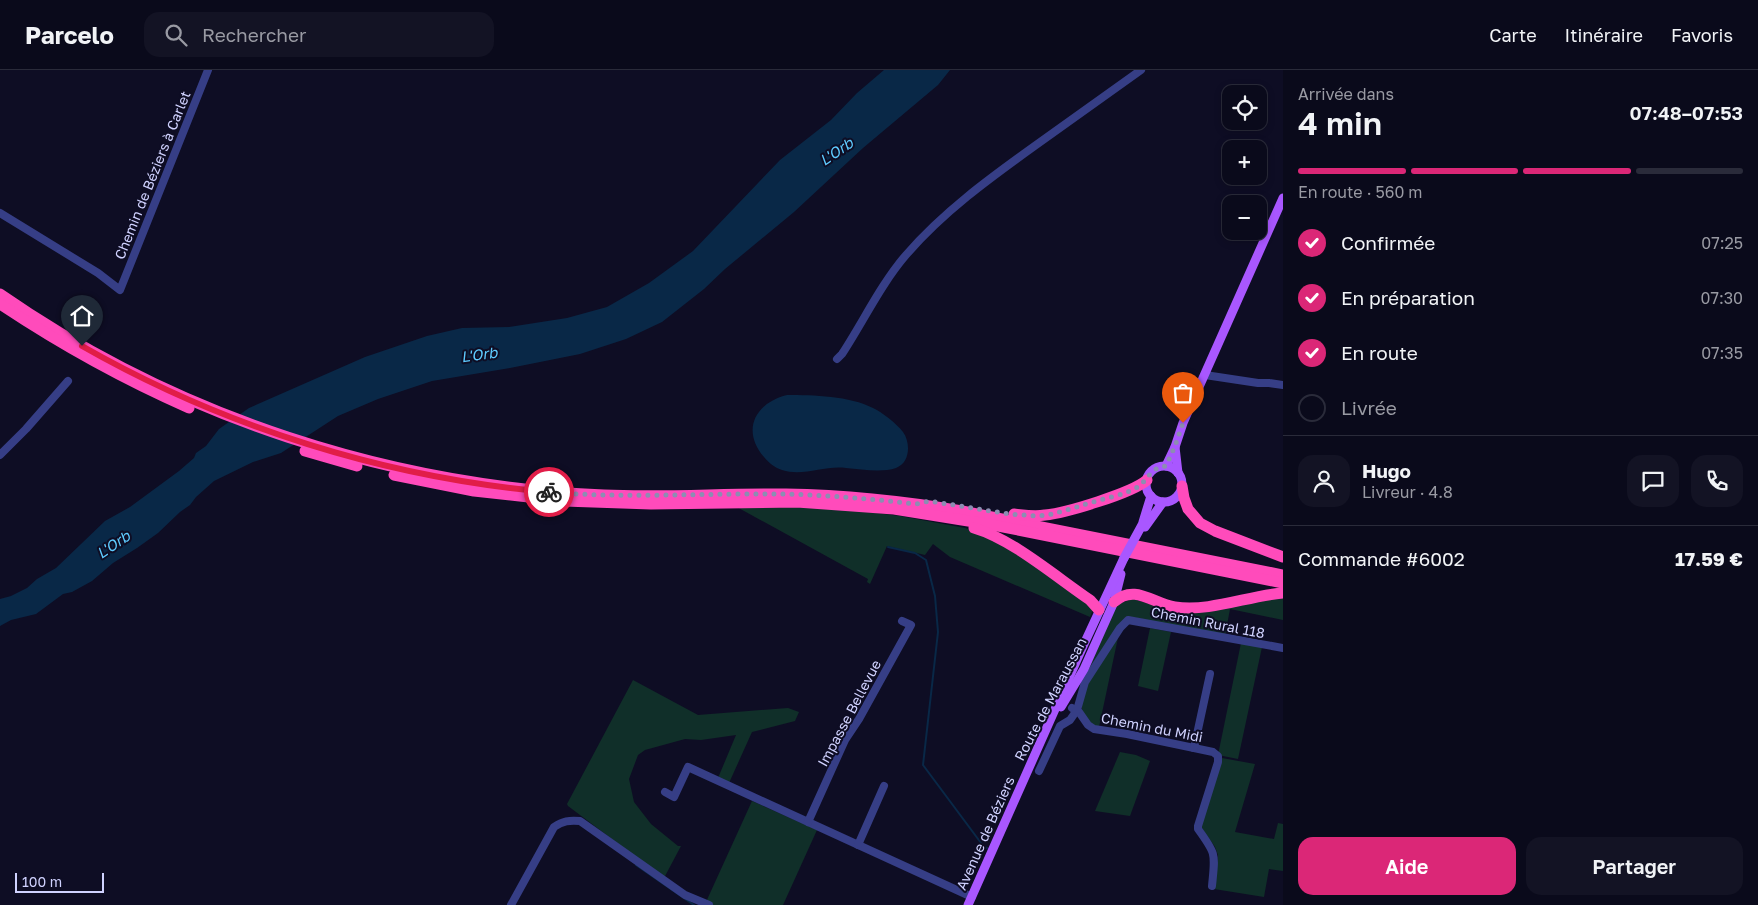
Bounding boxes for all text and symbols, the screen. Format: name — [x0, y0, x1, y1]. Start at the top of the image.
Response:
search box — [144, 12, 494, 57]
text: Parcelo — [25, 20, 114, 49]
icon: search — [162, 21, 190, 49]
text: Rechercher — [202, 23, 306, 46]
text: Carte — [1489, 24, 1537, 46]
text: Itinéraire — [1565, 24, 1643, 46]
text: Favoris — [1671, 24, 1733, 46]
text: Arrivée dans — [1298, 84, 1394, 104]
map controls — [1222, 85, 1267, 240]
button: locate — [1222, 85, 1267, 130]
street label: Chemin de Béziers à Carlet — [110, 88, 194, 262]
text: 07:48–07:53 — [1630, 101, 1743, 124]
text: 4 min — [1298, 104, 1382, 142]
water label: L'Orb — [816, 132, 858, 169]
button: + — [1222, 140, 1267, 185]
text: En route · 560 m — [1298, 182, 1422, 202]
button: − — [1222, 195, 1267, 240]
icon: check — [1298, 229, 1326, 257]
text: Confirmée — [1341, 231, 1435, 254]
text: 07:25 — [1701, 233, 1743, 253]
icon: check — [1298, 284, 1326, 312]
text: En préparation — [1341, 286, 1475, 309]
text: 07:30 — [1701, 288, 1743, 308]
pin — [61, 295, 103, 346]
icon: home — [68, 302, 96, 330]
icon: check — [1298, 339, 1326, 367]
text: En route — [1341, 341, 1418, 364]
water label: L'Orb — [460, 342, 500, 365]
text: 07:35 — [1701, 343, 1743, 363]
pin — [1162, 372, 1204, 423]
icon: bag — [1169, 379, 1197, 407]
text: Livrée — [1341, 396, 1397, 419]
button: person — [1298, 455, 1350, 507]
button: chat — [1627, 455, 1679, 507]
button: phone — [1691, 455, 1743, 507]
text: Hugo — [1362, 459, 1411, 482]
courier — [524, 467, 574, 517]
icon: bike — [535, 478, 563, 506]
text: Livreur · 4.8 — [1362, 482, 1453, 502]
water label: L'Orb — [93, 525, 135, 562]
text: Commande #6002 — [1298, 547, 1465, 570]
text: 17.59 € — [1675, 547, 1743, 570]
street label: Chemin Rural 118 — [1150, 603, 1266, 641]
street label: Route de Maraussan — [1010, 635, 1090, 763]
street label: Impasse Bellevue — [814, 657, 884, 769]
street label: Chemin du Midi — [1100, 709, 1204, 745]
street label: Avenue de Béziers — [952, 774, 1018, 892]
button: Aide — [1298, 837, 1516, 895]
button: Partager — [1526, 837, 1743, 895]
scale bar — [15, 870, 104, 893]
text: 100 m — [22, 873, 62, 890]

